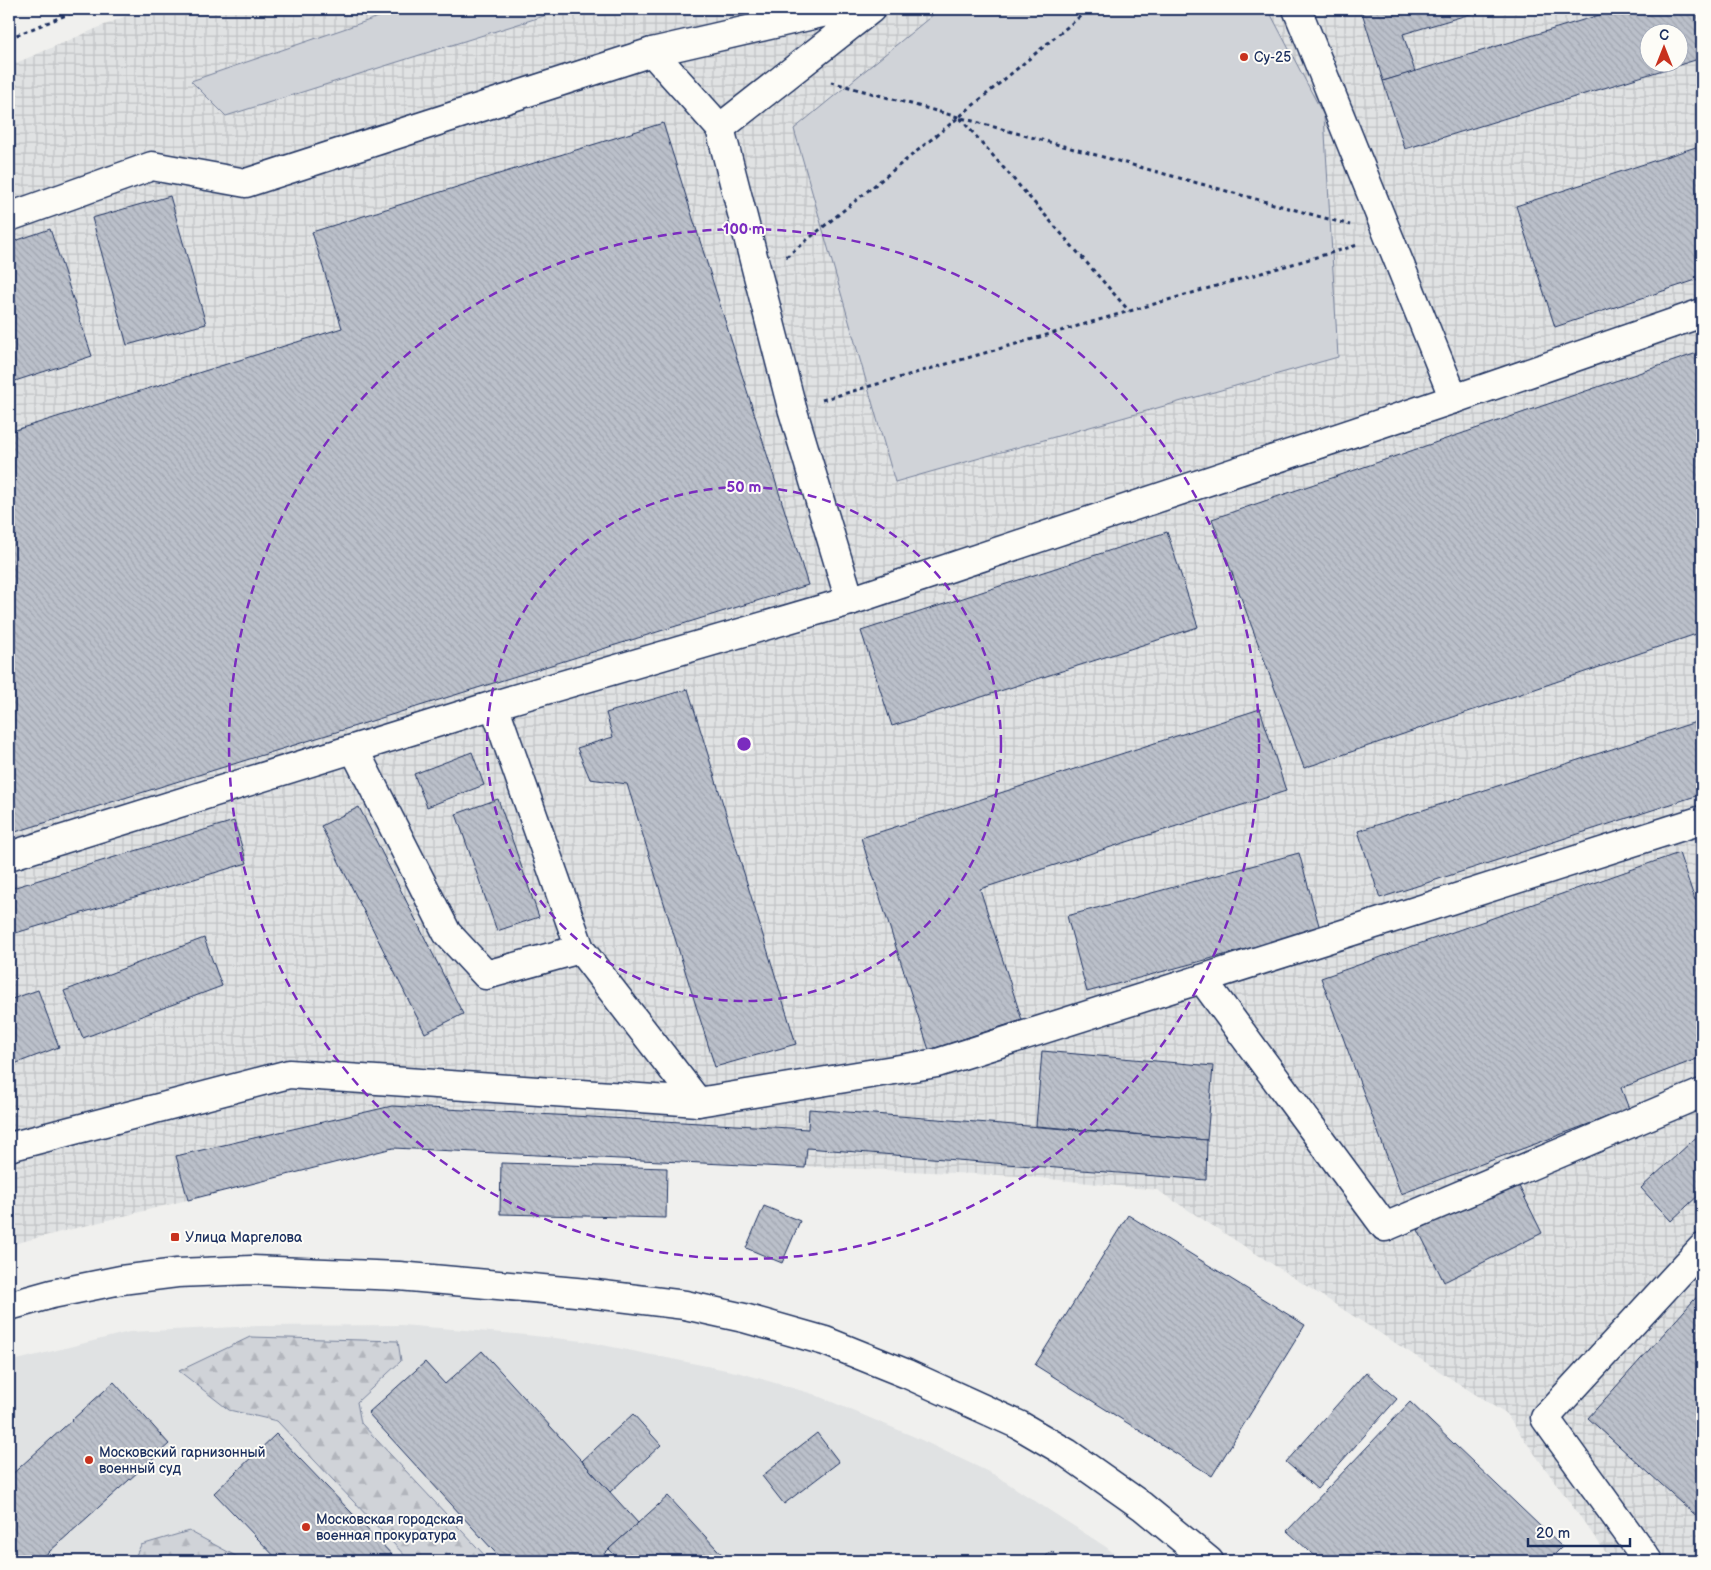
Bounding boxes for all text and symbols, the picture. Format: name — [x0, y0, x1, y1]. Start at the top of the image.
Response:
north arrow — [1638, 22, 1688, 72]
text: С — [1659, 27, 1669, 44]
place label: Су-25 — [1254, 49, 1291, 66]
marker: Су-25 — [1238, 51, 1250, 63]
text: 100 m — [723, 220, 765, 239]
text: 50 m — [727, 478, 762, 497]
centre of rings — [735, 735, 753, 753]
place label: Улица Маргелова — [185, 1229, 303, 1246]
marker: Улица Маргелова — [169, 1231, 181, 1243]
place label: Московский гарнизонный военный суд — [99, 1444, 266, 1477]
marker: Московский гарнизонный военный суд — [83, 1454, 95, 1466]
place label: Московская городская военная прокуратура — [316, 1511, 464, 1544]
scale bar — [1528, 1515, 1631, 1547]
marker: Московская городская военная прокуратура — [300, 1521, 312, 1533]
text: 20 m — [1536, 1524, 1570, 1543]

